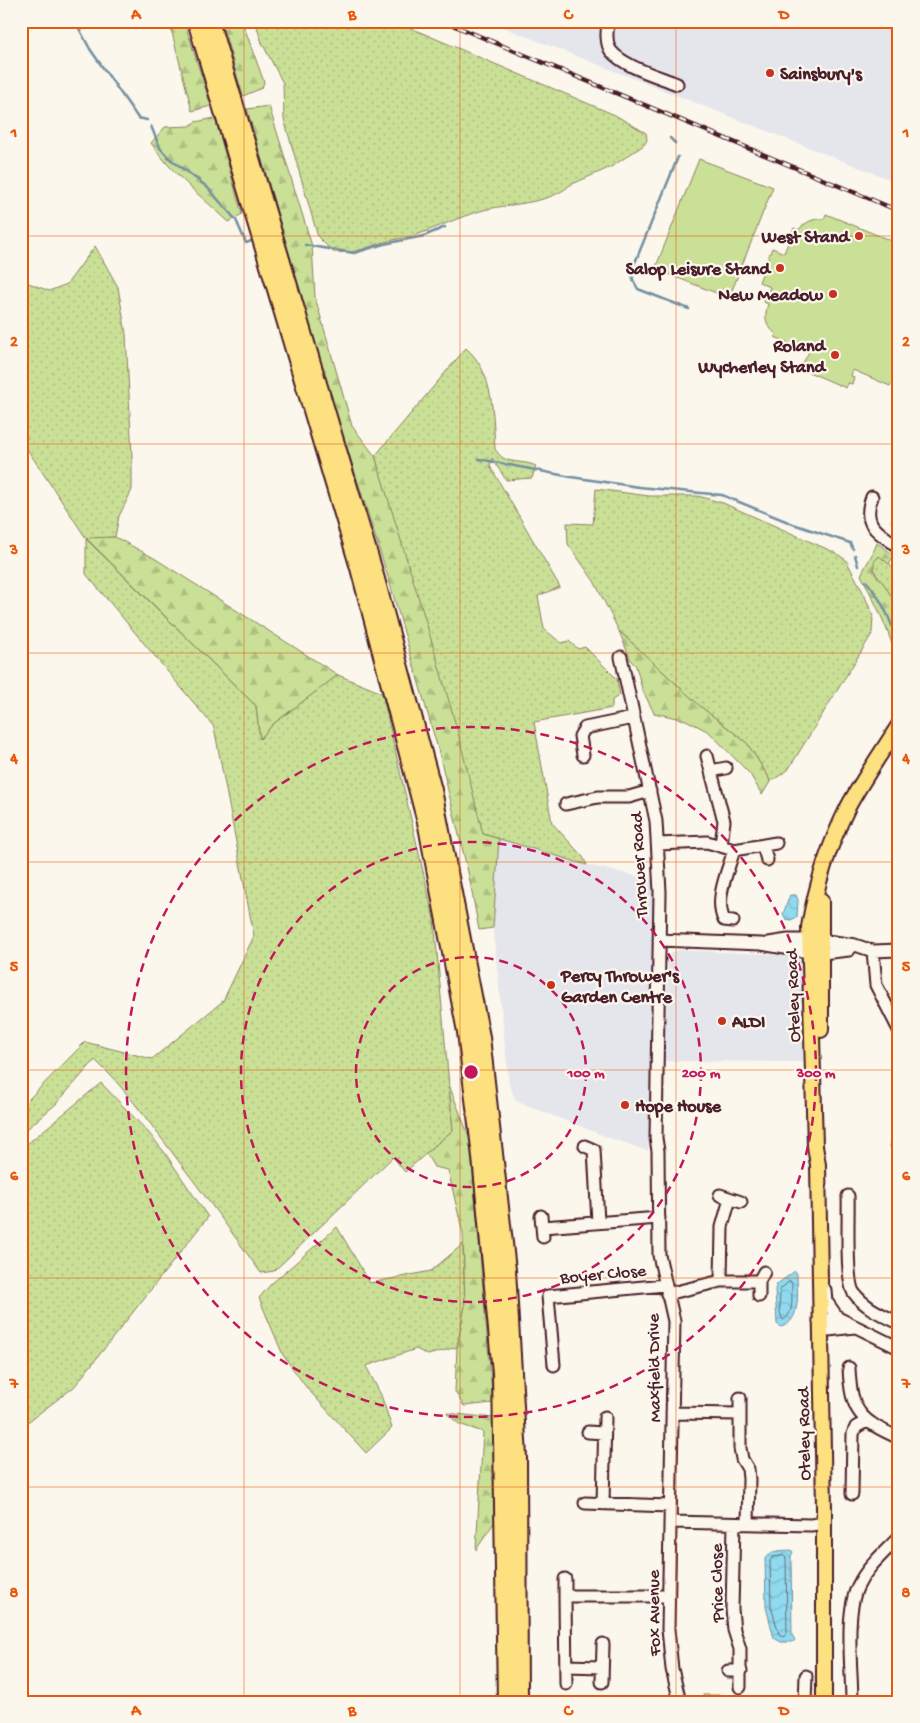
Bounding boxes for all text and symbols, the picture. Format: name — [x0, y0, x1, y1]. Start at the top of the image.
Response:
text: A — [130, 7, 142, 26]
text: B — [347, 7, 357, 26]
text: C — [563, 7, 574, 26]
text: D — [777, 7, 790, 26]
place label: Sainsbury's — [780, 65, 863, 86]
marker: Sainsbury's — [764, 67, 776, 79]
text: 1 — [10, 125, 17, 144]
text: 1 — [902, 125, 909, 144]
place label: West Stand — [760, 228, 851, 249]
marker: West Stand — [853, 230, 865, 242]
place label: Salop Leisure Stand — [626, 260, 772, 281]
marker: Salop Leisure Stand — [774, 262, 786, 274]
place label: New Meadow — [718, 286, 824, 307]
marker: New Meadow — [827, 288, 839, 300]
text: 2 — [10, 334, 18, 353]
text: 2 — [902, 334, 910, 353]
place label: Roland Wycherley Stand — [697, 337, 827, 379]
marker: Roland Wycherley Stand — [829, 349, 841, 361]
text: 3 — [9, 542, 18, 561]
text: 3 — [901, 542, 910, 561]
text: 4 — [9, 751, 18, 770]
text: 4 — [901, 751, 910, 770]
street label: Thrower Road — [627, 810, 654, 919]
street label: Oteley Road — [782, 948, 807, 1043]
text: 5 — [10, 959, 19, 978]
text: 5 — [902, 959, 911, 978]
place label: Percy Thrower's Garden Centre — [560, 967, 680, 1009]
marker: Percy Thrower's Garden Centre — [545, 979, 557, 991]
place label: ALDI — [731, 1013, 765, 1034]
marker: ALDI — [716, 1015, 728, 1027]
centre of rings — [462, 1063, 480, 1081]
text: 100 m — [566, 1065, 605, 1083]
text: 200 m — [682, 1065, 721, 1083]
text: 300 m — [795, 1065, 836, 1083]
place label: Hope House — [635, 1097, 722, 1118]
marker: Hope House — [619, 1099, 631, 1111]
text: 6 — [10, 1168, 19, 1187]
text: 6 — [902, 1168, 911, 1187]
street label: Boyer Close — [558, 1261, 648, 1290]
street label: Maxfield Drive — [644, 1313, 667, 1422]
text: 7 — [9, 1376, 19, 1395]
text: 7 — [901, 1376, 911, 1395]
street label: Oteley Road — [794, 1386, 817, 1481]
street label: Price Close — [707, 1543, 730, 1624]
street label: Fox Avenue — [644, 1569, 667, 1657]
text: 8 — [10, 1585, 19, 1604]
text: 8 — [902, 1585, 911, 1604]
text: A — [130, 1703, 142, 1722]
text: B — [347, 1703, 357, 1722]
text: C — [563, 1703, 574, 1722]
text: D — [777, 1703, 790, 1722]

